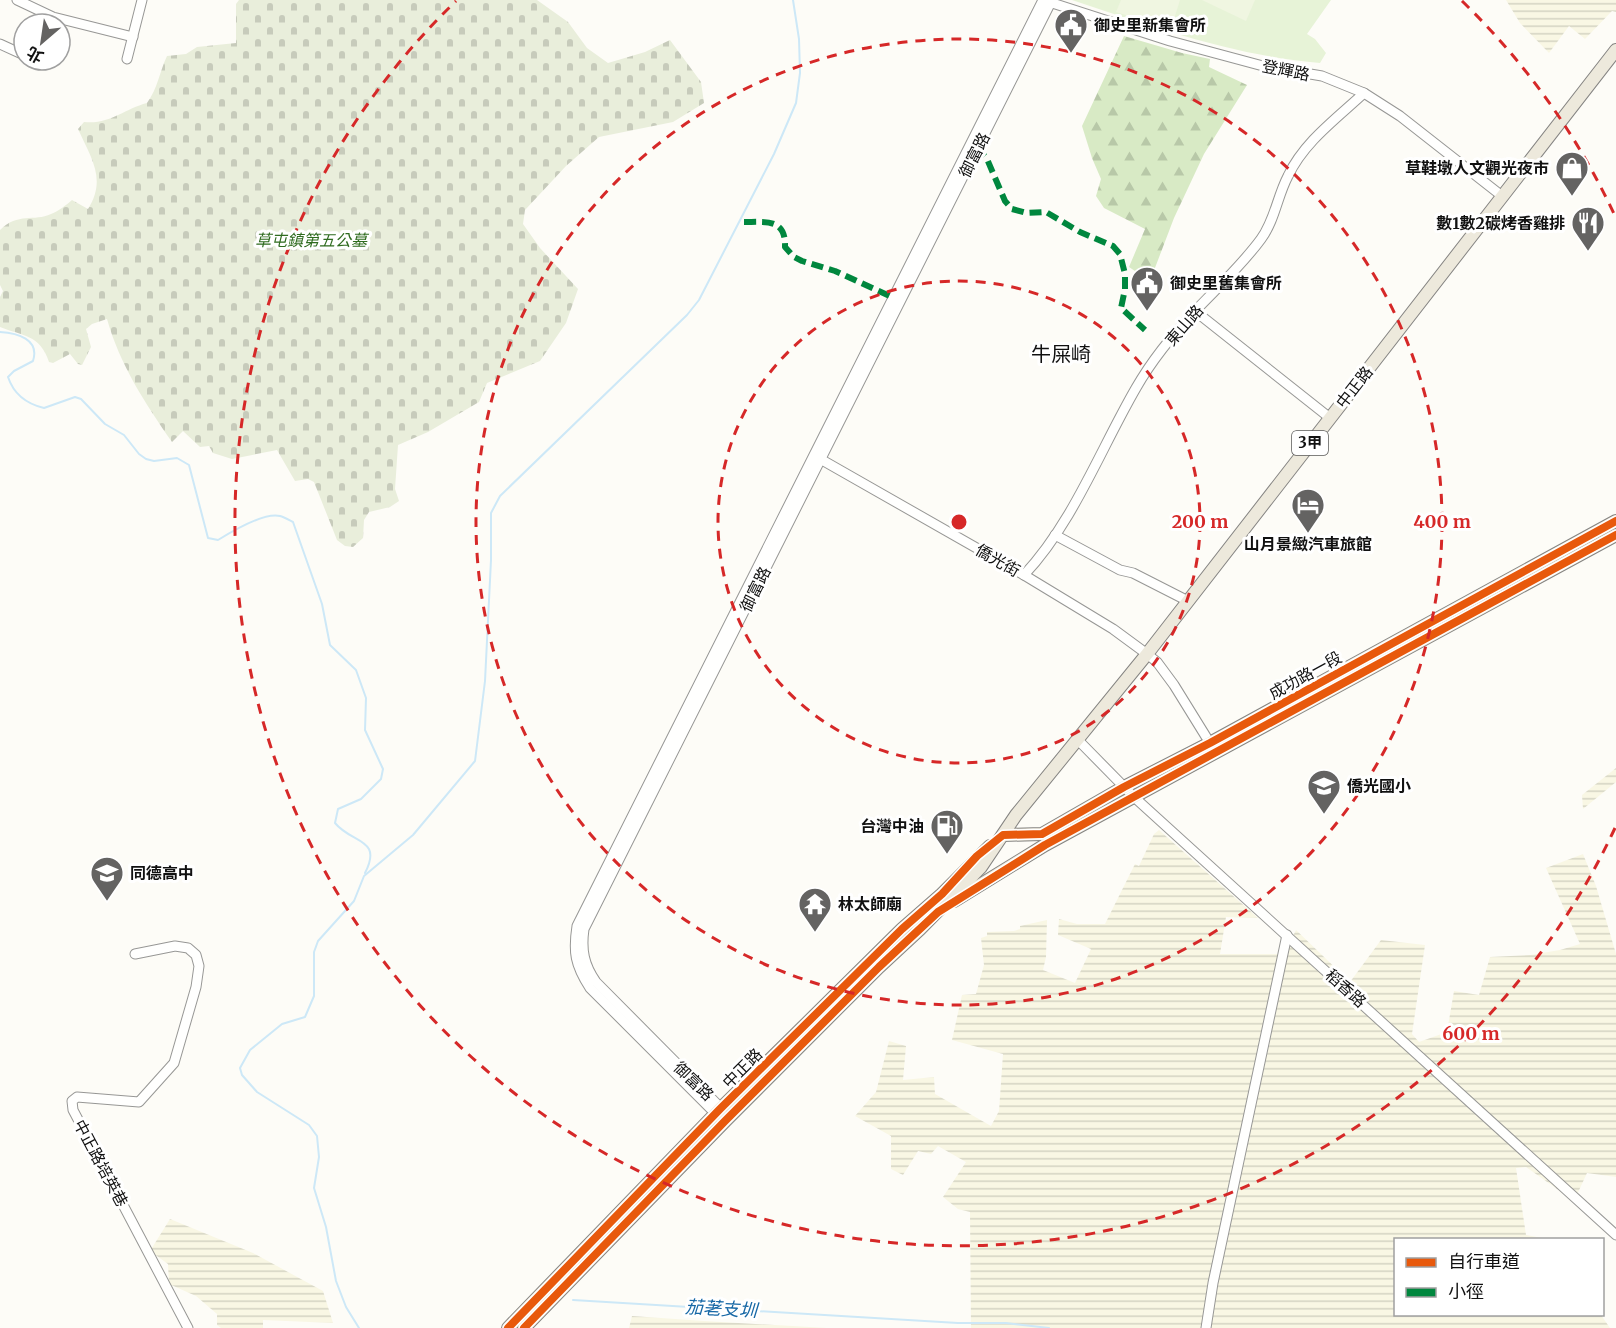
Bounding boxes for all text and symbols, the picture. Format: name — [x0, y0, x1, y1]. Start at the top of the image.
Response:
public building icon: 御史里新集會所 — [1053, 7, 1089, 54]
north arrow — [12, 12, 72, 72]
place label: 御史里新集會所 — [1094, 15, 1206, 35]
text: 北 — [23, 42, 47, 68]
street label: 登輝路 — [1261, 56, 1311, 84]
street label: 御富路 — [954, 129, 994, 181]
shop icon: 草鞋墩人文觀光夜市 — [1554, 150, 1590, 197]
place label: 草鞋墩人文觀光夜市 — [1405, 158, 1549, 178]
restaurant icon: 數1數2碳烤香雞排 — [1570, 205, 1606, 252]
place label: 數1數2碳烤香雞排 — [1436, 213, 1565, 233]
park label: 草屯鎮第五公墓 — [255, 230, 370, 250]
public building icon: 御史里舊集會所 — [1129, 265, 1165, 312]
place label: 御史里舊集會所 — [1170, 273, 1282, 293]
street label: 東山路 — [1161, 300, 1207, 350]
district label: 牛屎崎 — [1031, 341, 1091, 366]
street label: 中正路 — [1331, 362, 1377, 412]
road number: 3甲 — [1292, 431, 1328, 455]
hotel icon: 山月景緻汽車旅館 — [1290, 487, 1326, 534]
text: 200 m — [1172, 510, 1228, 533]
text: 400 m — [1413, 510, 1471, 533]
centre of rings — [949, 512, 969, 532]
place label: 山月景緻汽車旅館 — [1244, 534, 1372, 554]
street label: 僑光街 — [972, 539, 1024, 581]
street label: 御富路 — [735, 563, 775, 615]
street label: 成功路一段 — [1265, 647, 1345, 703]
school or university icon: 僑光國小 — [1306, 768, 1342, 815]
place label: 僑光國小 — [1347, 776, 1411, 796]
fuel station icon: 台灣中油 — [929, 808, 965, 855]
place label: 台灣中油 — [860, 816, 924, 836]
school or university icon: 同德高中 — [89, 855, 125, 902]
place label: 同德高中 — [130, 863, 194, 883]
temple icon: 林太師廟 — [797, 886, 833, 933]
place label: 林太師廟 — [838, 894, 902, 914]
street label: 稻香路 — [1321, 965, 1371, 1011]
text: 600 m — [1442, 1022, 1500, 1045]
street label: 中正路 — [718, 1044, 766, 1092]
street label: 御富路 — [670, 1057, 718, 1105]
street label: 中正路培英巷 — [70, 1116, 132, 1210]
legend — [1394, 1238, 1604, 1316]
text: 自行車道 — [1448, 1250, 1520, 1273]
text: 小徑 — [1448, 1280, 1484, 1303]
water label: 茄荖支圳 — [684, 1295, 761, 1322]

